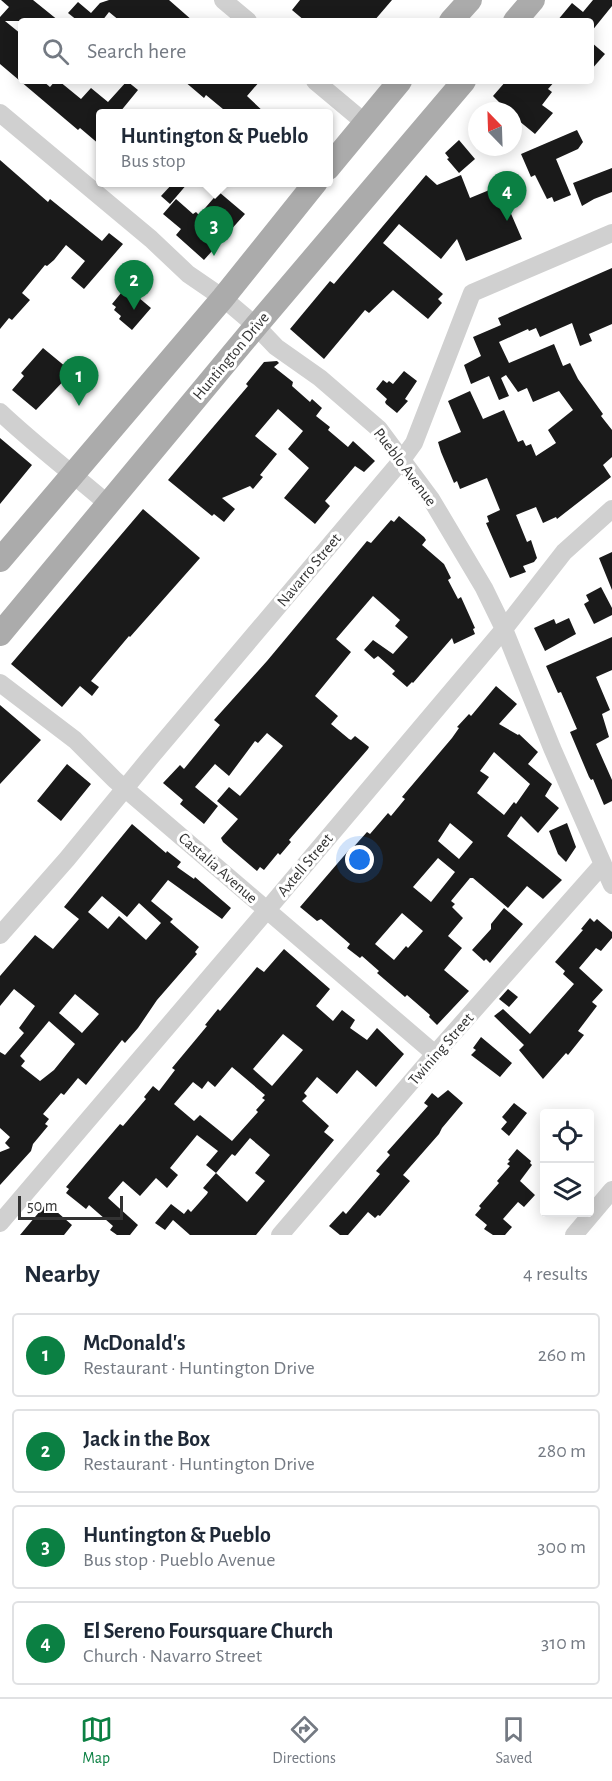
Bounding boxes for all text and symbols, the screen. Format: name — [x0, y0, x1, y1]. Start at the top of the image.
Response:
search box — [18, 18, 594, 84]
icon: search — [39, 35, 72, 68]
text: Search here — [87, 40, 186, 62]
north arrow — [468, 102, 522, 156]
popup — [96, 109, 333, 187]
text: Huntington & Pueblo — [121, 125, 308, 147]
text: Bus stop — [121, 151, 186, 171]
pin: 4 — [488, 172, 526, 221]
pin: 3 — [194, 206, 234, 256]
pin: 2 — [114, 260, 154, 310]
street label: Huntington Drive — [190, 309, 272, 403]
pin: 1 — [60, 356, 98, 406]
street label: Pueblo Avenue — [371, 425, 439, 509]
street label: Navarro Street — [274, 530, 344, 610]
street label: Castalia Avenue — [176, 830, 260, 906]
street label: Axtell Street — [274, 830, 336, 900]
your location — [345, 845, 374, 874]
street label: Twining Street — [405, 1010, 477, 1088]
map controls — [540, 1109, 594, 1217]
button: locate — [540, 1109, 594, 1163]
button: layers — [540, 1163, 594, 1217]
scale bar — [18, 1193, 123, 1220]
text: 50 m — [27, 1198, 58, 1214]
text: Nearby — [24, 1261, 100, 1287]
text: 4 results — [523, 1264, 588, 1284]
text: McDonald's — [83, 1332, 185, 1354]
text: 1 — [42, 1345, 49, 1365]
text: 260 m — [538, 1345, 586, 1365]
text: Restaurant · Huntington Drive — [83, 1358, 315, 1378]
text: Jack in the Box — [83, 1428, 210, 1450]
text: 2 — [41, 1441, 50, 1461]
text: 280 m — [538, 1441, 586, 1461]
text: Restaurant · Huntington Drive — [83, 1454, 315, 1474]
text: Huntington & Pueblo — [83, 1524, 271, 1546]
text: 3 — [41, 1537, 50, 1557]
text: 300 m — [537, 1537, 586, 1557]
text: Bus stop · Pueblo Avenue — [83, 1550, 275, 1570]
text: El Sereno Foursquare Church — [83, 1620, 333, 1642]
text: 4 — [40, 1633, 51, 1653]
text: 310 m — [541, 1633, 586, 1653]
text: Church · Navarro Street — [83, 1646, 262, 1666]
tab: Map — [80, 1713, 113, 1768]
tab: Directions — [272, 1713, 336, 1768]
tab: Saved — [496, 1713, 532, 1768]

